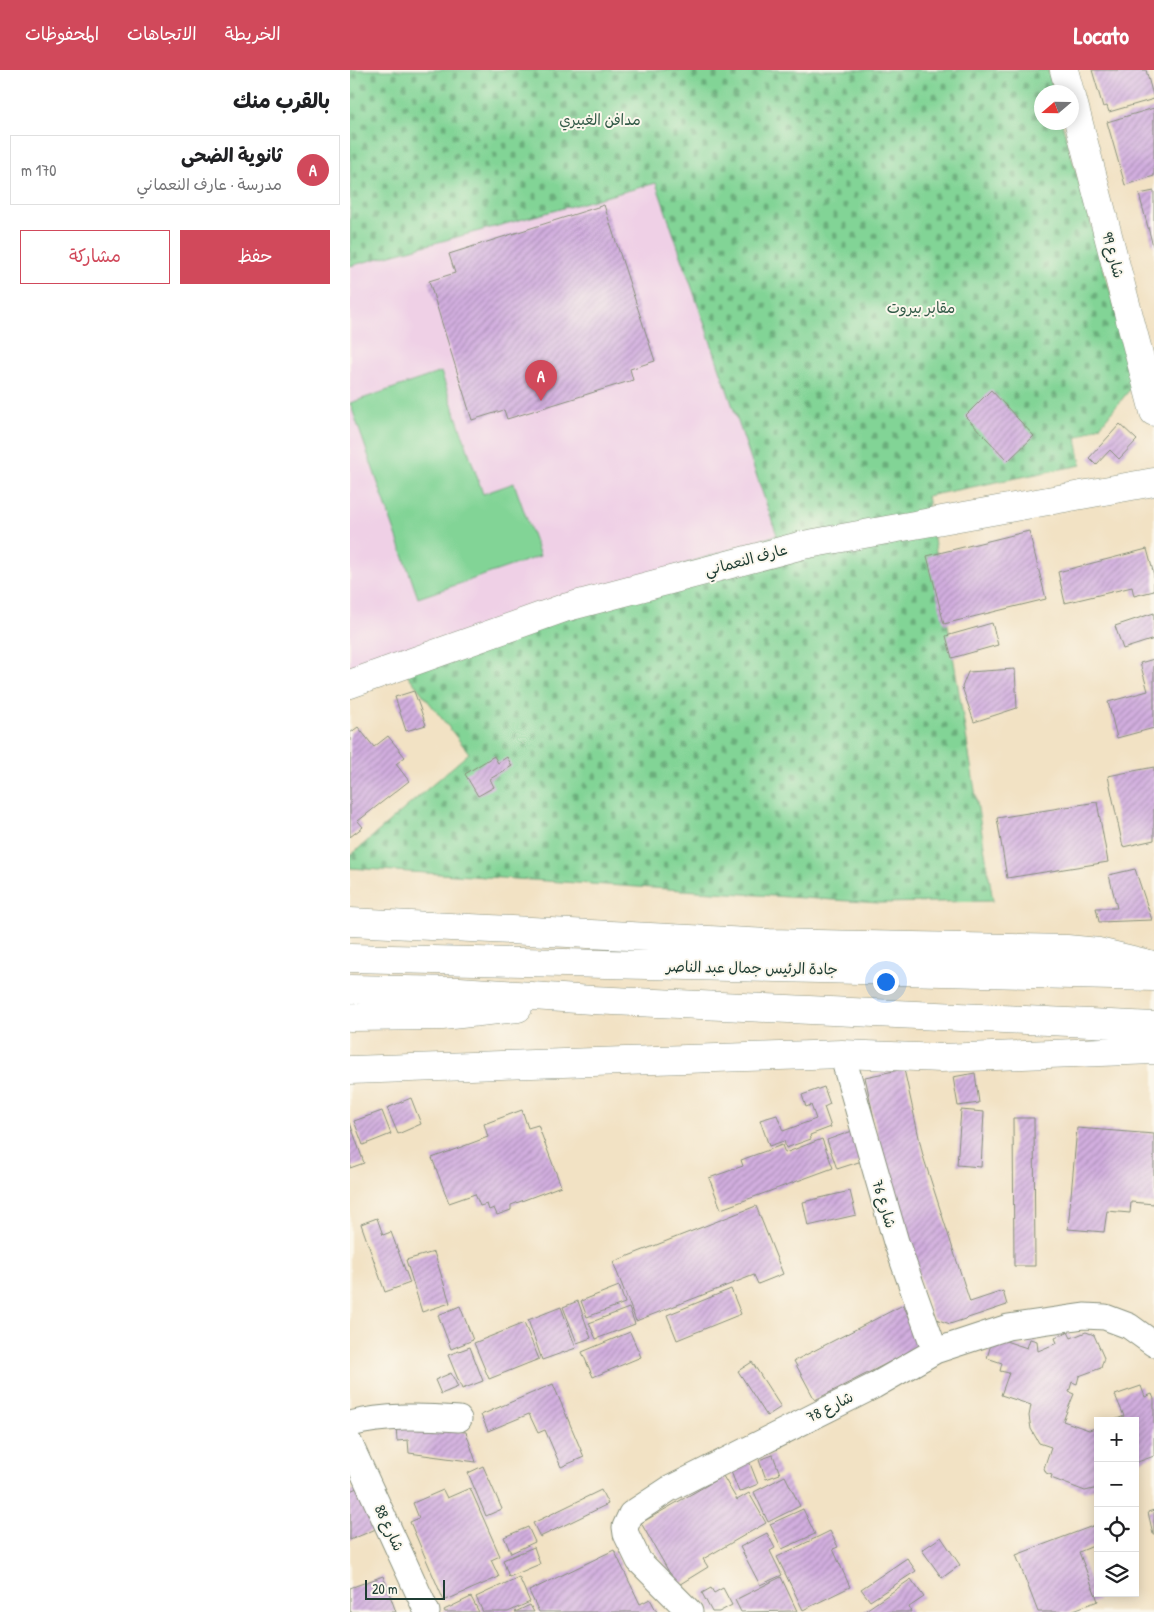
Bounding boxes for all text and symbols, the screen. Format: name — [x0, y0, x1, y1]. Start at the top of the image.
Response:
text: Locato — [1074, 19, 1129, 51]
text: المحفوظات — [25, 21, 99, 46]
text: الاتجاهات — [127, 21, 197, 46]
text: الخريطة — [225, 21, 281, 46]
north arrow — [1034, 85, 1079, 130]
text: بالقرب منك — [233, 86, 330, 115]
park label: مدافن الغبيري — [559, 109, 641, 131]
text: ثانوية الضحى — [181, 142, 282, 168]
text: 170 m — [21, 159, 56, 181]
text: A — [309, 159, 317, 181]
text: مدرسة · عارف النعماني — [136, 173, 282, 195]
street label: شارع 99 — [1097, 229, 1130, 280]
button: مشاركة — [20, 230, 170, 284]
button: حفظ — [180, 230, 330, 284]
park label: مقابر بيروت — [887, 297, 955, 318]
pin: A — [525, 360, 557, 401]
street label: عارف النعماني — [702, 538, 790, 584]
street label: جادة الرئيس جمال عبد الناصر — [665, 955, 838, 979]
your location — [873, 969, 899, 995]
street label: شارع 76 — [867, 1177, 902, 1231]
street label: شارع 78 — [803, 1386, 857, 1427]
map controls — [1094, 1417, 1139, 1597]
button: + — [1094, 1417, 1139, 1462]
button: − — [1094, 1462, 1139, 1507]
street label: شارع 88 — [370, 1501, 409, 1554]
button: locate — [1094, 1507, 1139, 1552]
button: layers — [1094, 1552, 1139, 1597]
scale bar — [365, 1577, 445, 1600]
text: 20 m — [372, 1579, 398, 1598]

